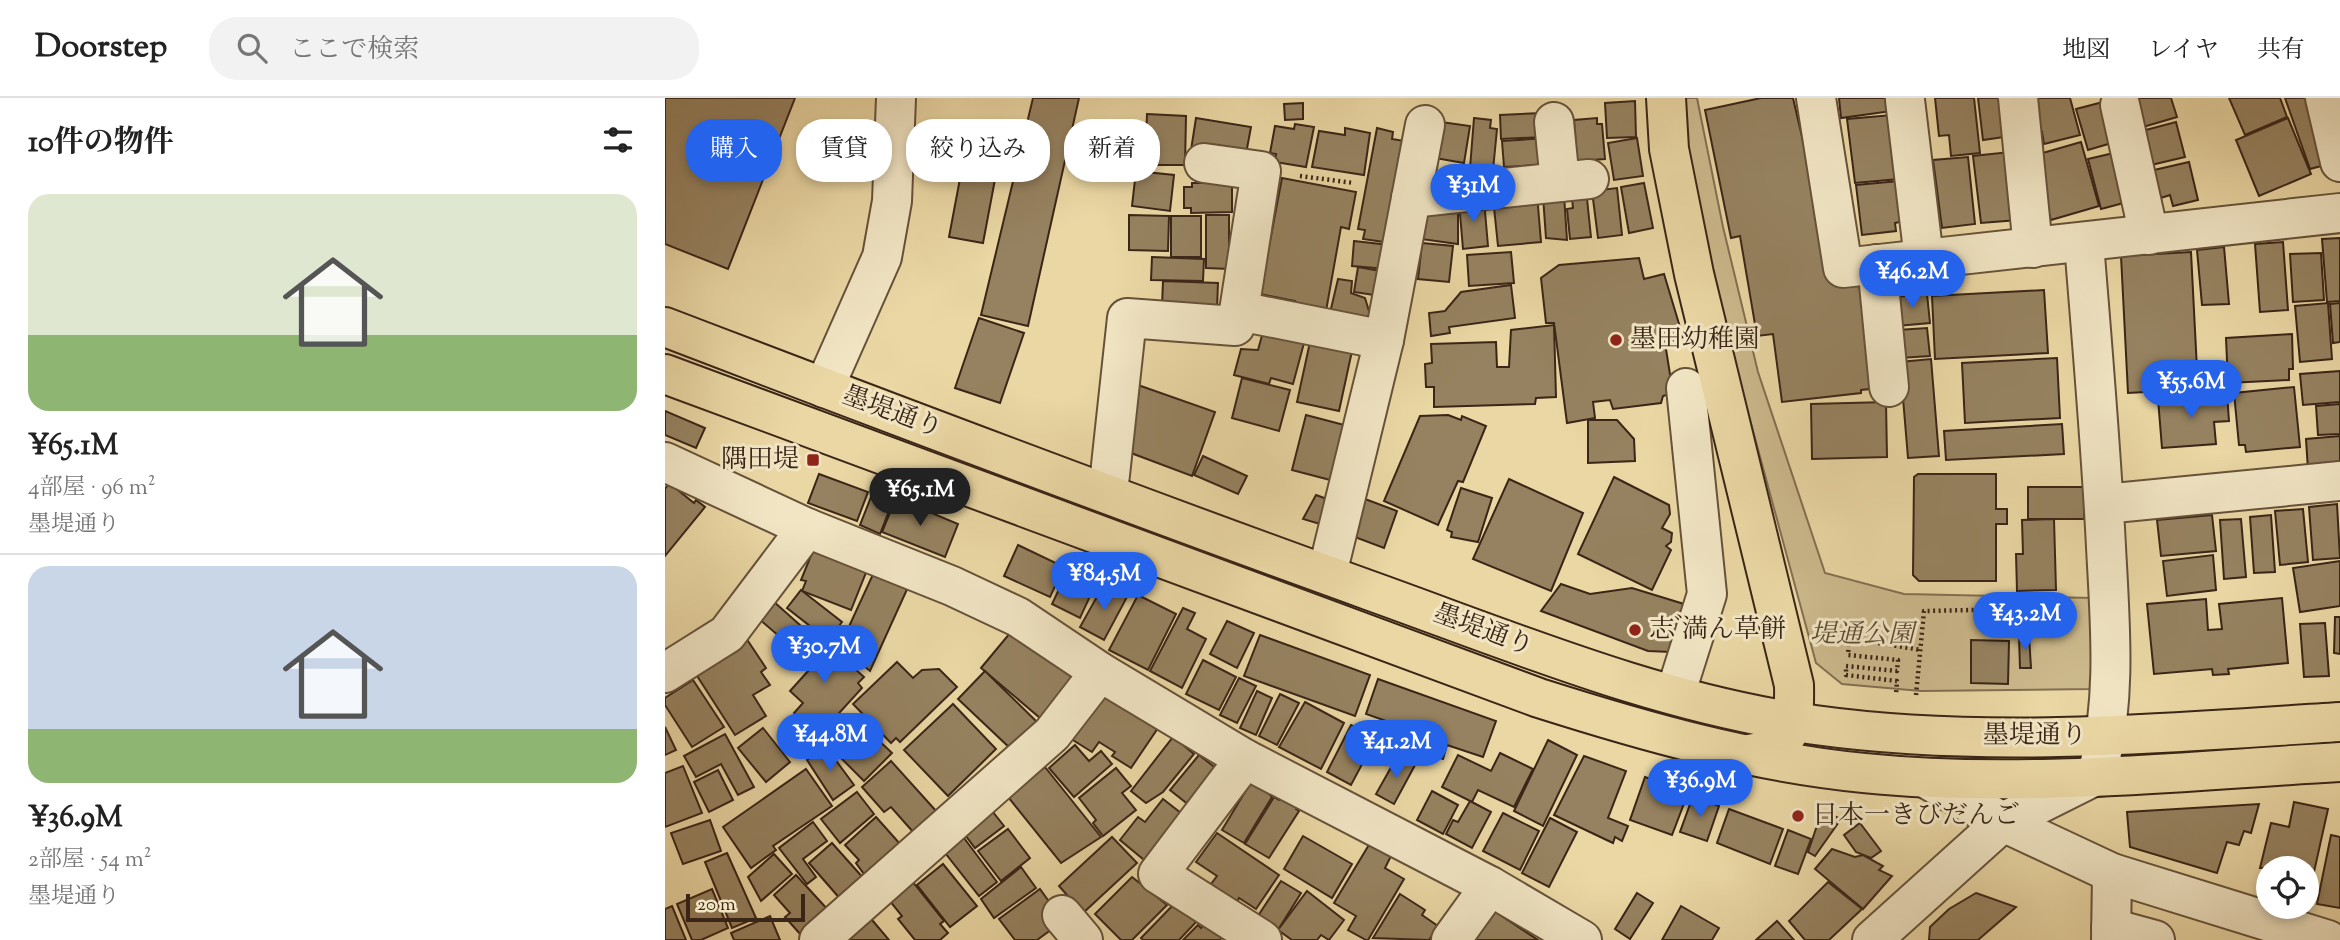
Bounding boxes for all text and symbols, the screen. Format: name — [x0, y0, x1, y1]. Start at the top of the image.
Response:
search box — [209, 17, 699, 80]
text: Doorstep — [35, 24, 167, 72]
icon: search — [233, 29, 271, 67]
text: ここで検索 — [289, 32, 419, 69]
text: 地図 — [2062, 34, 2110, 68]
text: レイヤ — [2148, 34, 2219, 68]
text: 共有 — [2257, 34, 2305, 68]
chip: 購入 — [686, 119, 782, 182]
chip: 賃貸 — [796, 119, 892, 182]
chip: 絞り込み — [906, 119, 1050, 182]
chip: 新着 — [1064, 119, 1160, 182]
icon: filters — [599, 121, 637, 159]
text: 10件の物件 — [28, 122, 174, 165]
pin: ¥31M — [1432, 164, 1514, 224]
text: ¥31M — [1446, 170, 1500, 203]
icon: home — [270, 239, 396, 365]
pin: ¥46.2M — [1855, 250, 1969, 310]
text: ¥46.2M — [1875, 256, 1949, 289]
place label: 墨田幼稚園 — [1630, 322, 1760, 359]
marker: 墨田幼稚園 — [1608, 332, 1624, 348]
pin: ¥55.6M — [2134, 360, 2248, 420]
text: ¥55.6M — [2157, 366, 2225, 399]
street label: 墨堤通り — [837, 378, 947, 448]
text: ¥65.1M — [28, 425, 118, 468]
place label: 隅田堤 — [721, 442, 799, 479]
marker: 隅田堤 — [805, 452, 821, 468]
pin: ¥65.1M — [863, 468, 977, 528]
text: 4部屋 · 96 m² — [28, 472, 155, 505]
text: ¥65.1M — [885, 474, 955, 507]
text: 墨堤通り — [28, 509, 120, 542]
pin: ¥84.5M — [1047, 552, 1161, 612]
text: ¥84.5M — [1067, 558, 1141, 591]
pin: ¥43.2M — [1968, 592, 2082, 652]
street label: 墨堤通り — [1428, 596, 1538, 666]
text: ¥43.2M — [1989, 598, 2061, 631]
icon: home — [270, 611, 396, 737]
place label: 志 ゙満ん草餅 — [1649, 612, 1786, 649]
park label: 堤通公園 — [1810, 617, 1918, 654]
marker: 志 ゙満ん草餅 — [1627, 622, 1643, 638]
pin: ¥30.7M — [767, 626, 881, 685]
text: ¥30.7M — [787, 631, 861, 664]
pin: ¥44.8M — [773, 714, 887, 773]
street label: 墨堤通り — [1983, 718, 2087, 755]
text: ¥44.8M — [793, 719, 867, 752]
pin: ¥41.2M — [1339, 720, 1453, 780]
text: ¥41.2M — [1361, 726, 1431, 759]
pin: ¥36.9M — [1643, 760, 1757, 819]
text: ¥36.9M — [1664, 765, 1736, 798]
text: ¥36.9M — [28, 797, 123, 840]
place label: 日本一きびだんご — [1812, 798, 2020, 835]
marker: 日本一きびだんご — [1790, 808, 1806, 824]
text: 2部屋 · 54 m² — [28, 844, 152, 877]
map controls — [2256, 856, 2319, 919]
button: locate — [2256, 856, 2319, 919]
text: 墨堤通り — [28, 881, 120, 914]
scale bar — [686, 891, 805, 923]
text: 20 m — [697, 892, 736, 919]

